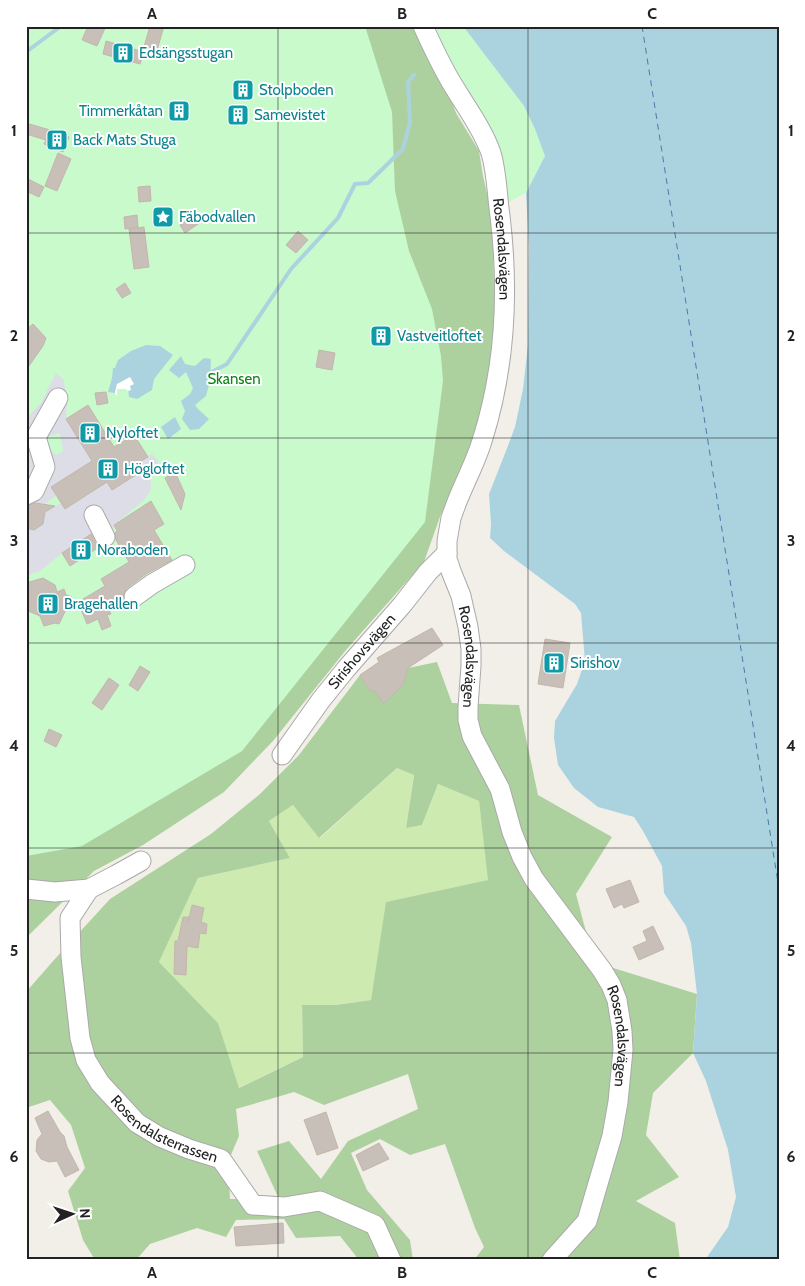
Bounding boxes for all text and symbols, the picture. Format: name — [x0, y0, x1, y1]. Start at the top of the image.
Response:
text: A — [147, 4, 157, 23]
text: B — [397, 4, 407, 23]
text: C — [647, 4, 657, 23]
building icon: Edsängsstugan — [111, 41, 135, 65]
place label: Edsängsstugan — [139, 44, 233, 62]
building icon: Stolpboden — [231, 78, 255, 102]
place label: Stolpboden — [259, 81, 334, 99]
building icon: Timmerkåtan — [167, 99, 191, 123]
place label: Timmerkåtan — [79, 102, 163, 120]
building icon: Samevistet — [226, 103, 250, 127]
place label: Samevistet — [254, 106, 325, 124]
text: 1 — [11, 121, 17, 140]
text: 1 — [788, 121, 794, 140]
building icon: Back Mats Stuga — [45, 128, 69, 152]
place label: Back Mats Stuga — [73, 131, 177, 149]
street label: Rosendalsvägen — [489, 197, 513, 300]
place icon: Fäbodvallen — [151, 205, 175, 229]
place label: Fäbodvallen — [179, 208, 256, 226]
building icon: Vastveitloftet — [369, 324, 393, 348]
text: 2 — [10, 326, 18, 345]
text: 2 — [787, 326, 795, 345]
place label: Vastveitloftet — [397, 327, 482, 345]
park label: Skansen — [207, 370, 261, 388]
building icon: Nyloftet — [78, 421, 102, 445]
place label: Nyloftet — [106, 424, 158, 442]
building icon: Högloftet — [96, 457, 120, 481]
place label: Högloftet — [124, 460, 184, 478]
text: 3 — [10, 531, 18, 550]
text: 3 — [787, 531, 795, 550]
building icon: Noraboden — [69, 538, 93, 562]
place label: Noraboden — [97, 541, 168, 559]
building icon: Bragehallen — [36, 592, 60, 616]
place label: Bragehallen — [64, 595, 138, 613]
street label: Rosendalsvägen — [454, 604, 480, 709]
street label: Sirishovsvägen — [324, 610, 399, 693]
building icon: Sirishov — [542, 651, 566, 675]
place label: Sirishov — [570, 654, 620, 672]
text: 4 — [9, 736, 19, 755]
text: 4 — [786, 736, 796, 755]
text: 5 — [10, 941, 18, 960]
text: 5 — [787, 941, 795, 960]
street label: Rosendalsvägen — [603, 983, 632, 1088]
street label: Rosendalsterrassen — [107, 1091, 220, 1166]
text: 6 — [10, 1147, 19, 1166]
text: 6 — [787, 1147, 796, 1166]
north arrow — [48, 1188, 98, 1238]
text: N — [76, 1208, 94, 1219]
text: A — [147, 1263, 157, 1282]
text: B — [397, 1263, 407, 1282]
text: C — [647, 1263, 657, 1282]

